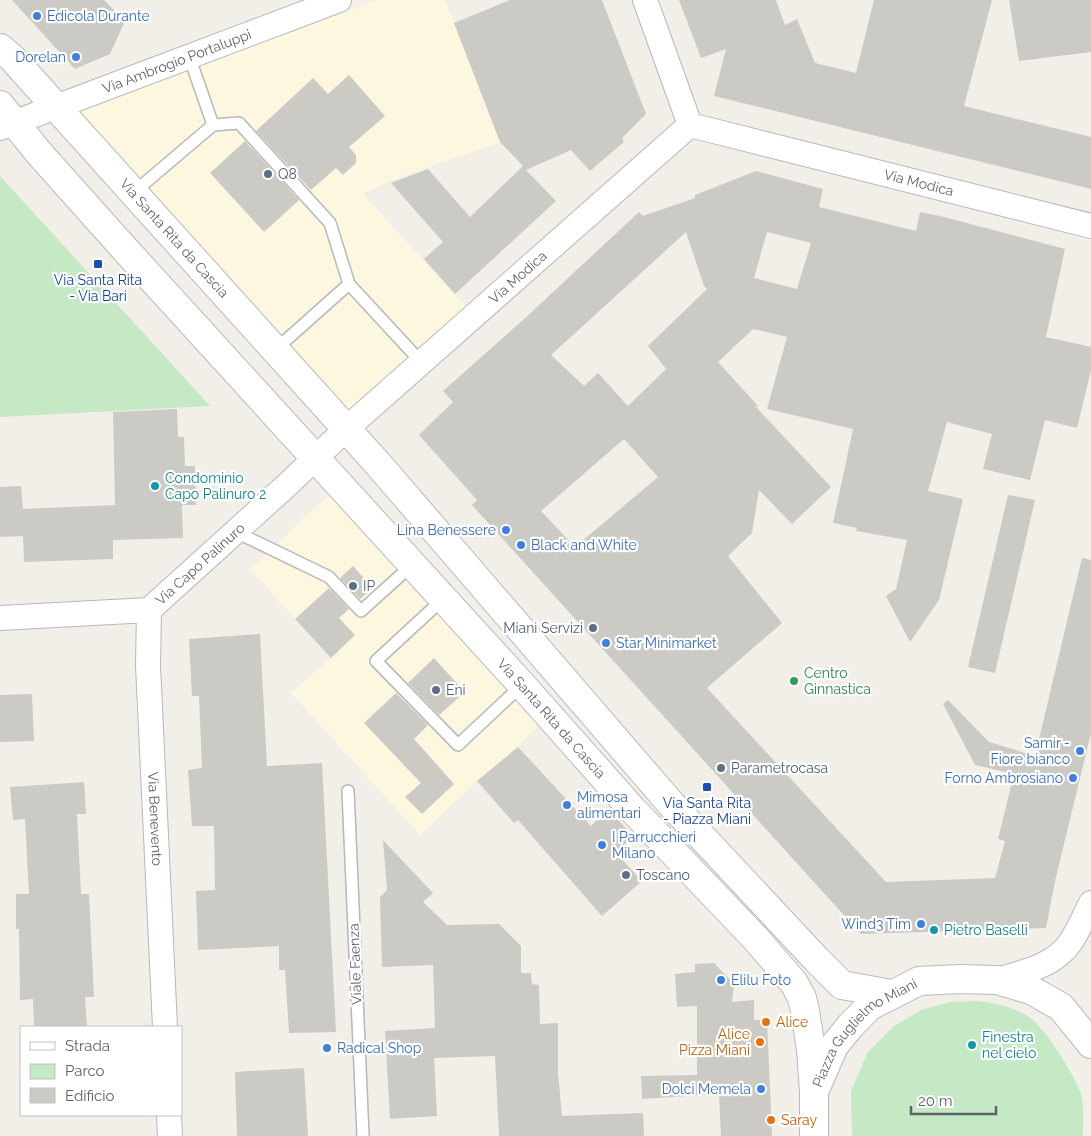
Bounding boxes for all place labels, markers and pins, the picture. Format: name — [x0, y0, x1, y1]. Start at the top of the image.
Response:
place label: Edicola Durante — [47, 8, 150, 24]
marker: Edicola Durante — [31, 10, 43, 22]
place label: Dorelan — [15, 49, 66, 65]
marker: Dorelan — [70, 51, 82, 63]
place label: Q8 — [278, 166, 297, 182]
marker: Q8 — [262, 168, 274, 180]
marker: Via Santa Rita - Via Bari — [92, 258, 104, 270]
place label: Via Santa Rita - Via Bari — [54, 272, 142, 304]
place label: Condominio Capo Palinuro 2 — [165, 470, 266, 502]
marker: Condominio Capo Palinuro 2 — [149, 480, 161, 492]
place label: Lina Benessere — [397, 522, 496, 538]
marker: Lina Benessere — [500, 524, 512, 536]
place label: Black and White — [531, 537, 637, 553]
marker: Black and White — [515, 539, 527, 551]
place label: IP — [363, 578, 375, 594]
marker: IP — [347, 580, 359, 592]
place label: Miani Servizi — [503, 620, 583, 636]
marker: Miani Servizi — [587, 622, 599, 634]
place label: Star Minimarket — [616, 635, 717, 651]
marker: Star Minimarket — [600, 637, 612, 649]
place label: Centro Ginnastica — [804, 665, 871, 697]
marker: Centro Ginnastica — [788, 675, 800, 687]
place label: Eni — [446, 682, 466, 698]
marker: Eni — [430, 684, 442, 696]
place label: Samir - Fiore bianco — [990, 735, 1070, 767]
marker: Samir - Fiore bianco — [1074, 745, 1086, 757]
place label: Parametrocasa — [731, 760, 828, 776]
marker: Parametrocasa — [715, 762, 727, 774]
place label: Forno Ambrosiano — [944, 770, 1063, 786]
marker: Forno Ambrosiano — [1067, 772, 1079, 784]
marker: Via Santa Rita - Piazza Miani — [701, 781, 713, 793]
place label: Mimosa alimentari — [577, 789, 641, 821]
place label: Via Santa Rita - Piazza Miani — [663, 795, 751, 827]
marker: Mimosa alimentari — [561, 799, 573, 811]
place label: I Parrucchieri Milano — [612, 829, 696, 861]
marker: I Parrucchieri Milano — [596, 839, 608, 851]
place label: Toscano — [636, 867, 690, 883]
marker: Toscano — [620, 869, 632, 881]
place label: Wind3 Tim — [841, 916, 911, 932]
marker: Wind3 Tim — [915, 918, 927, 930]
place label: Pietro Baselli — [944, 922, 1028, 938]
marker: Pietro Baselli — [928, 924, 940, 936]
place label: Elilu Foto — [731, 972, 791, 988]
marker: Elilu Foto — [715, 974, 727, 986]
place label: Alice — [776, 1014, 808, 1030]
marker: Alice — [760, 1016, 772, 1028]
place label: Alice Pizza Miani — [679, 1026, 750, 1058]
place label: Finestra nel cielo — [982, 1029, 1036, 1061]
marker: Alice Pizza Miani — [754, 1036, 766, 1048]
marker: Finestra nel cielo — [966, 1039, 978, 1051]
place label: Radical Shop — [337, 1040, 422, 1056]
marker: Radical Shop — [321, 1042, 333, 1054]
place label: Dolci Memela — [662, 1081, 751, 1097]
marker: Dolci Memela — [755, 1083, 767, 1095]
place label: Saray — [781, 1112, 817, 1128]
marker: Saray — [765, 1114, 777, 1126]

